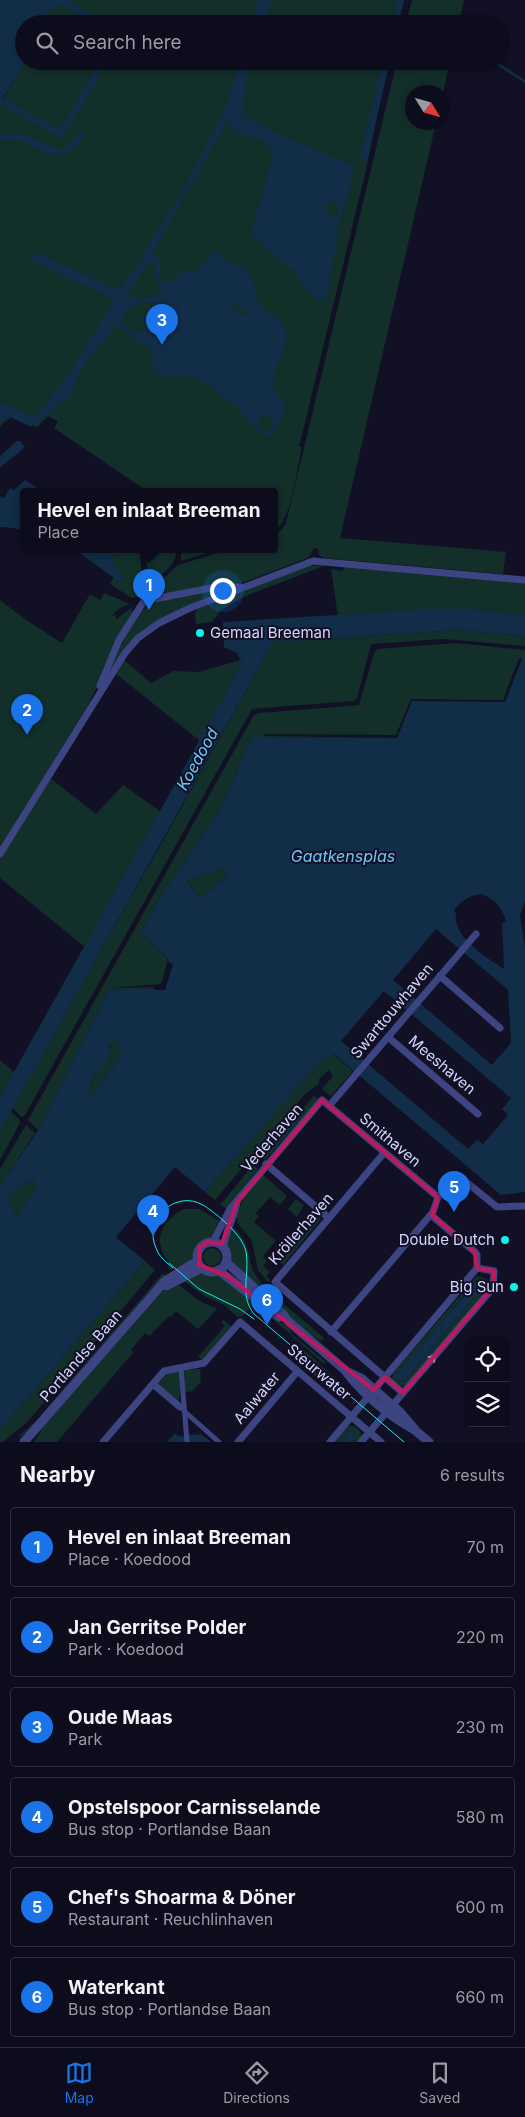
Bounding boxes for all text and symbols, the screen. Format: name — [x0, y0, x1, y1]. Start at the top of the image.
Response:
search box — [15, 15, 510, 70]
icon: search — [33, 29, 61, 57]
text: Search here — [73, 31, 182, 54]
north arrow — [405, 85, 450, 130]
pin: 3 — [146, 304, 178, 345]
popup — [20, 488, 278, 553]
text: Hevel en inlaat Breeman — [37, 499, 261, 522]
text: Place — [37, 522, 79, 542]
pin: 1 — [133, 569, 165, 610]
your location — [210, 578, 236, 604]
place label: Gemaal Breeman — [210, 623, 331, 642]
marker: Gemaal Breeman — [194, 627, 206, 639]
pin: 2 — [11, 694, 43, 735]
water label: Koedood — [172, 724, 222, 793]
water label: Gaatkensplas — [291, 846, 395, 866]
street label: Swarttouwhaven — [346, 959, 437, 1062]
street label: Meeshaven — [405, 1031, 480, 1098]
street label: Vederhaven — [237, 1099, 307, 1176]
street label: Smithaven — [356, 1109, 425, 1171]
pin: 5 — [438, 1171, 470, 1212]
street label: Kröllerhaven — [264, 1189, 337, 1269]
pin: 4 — [137, 1195, 169, 1236]
place label: Double Dutch — [399, 1230, 495, 1249]
marker: Double Dutch — [499, 1234, 511, 1246]
place label: Big Sun — [450, 1277, 504, 1296]
marker: Big Sun — [508, 1281, 520, 1293]
pin: 6 — [251, 1284, 283, 1325]
street label: Portlandse Baan — [35, 1306, 126, 1406]
map controls — [465, 1337, 510, 1427]
button: locate — [465, 1337, 510, 1382]
street label: Steurwater — [283, 1339, 355, 1404]
one-way arrow — [424, 1355, 435, 1368]
street label: Aalwater — [229, 1367, 284, 1428]
button: layers — [465, 1382, 510, 1427]
text: Nearby — [20, 1462, 95, 1487]
text: 6 results — [440, 1465, 505, 1485]
text: Hevel en inlaat Breeman — [68, 1526, 291, 1549]
text: 1 — [34, 1537, 40, 1557]
text: 70 m — [467, 1537, 504, 1557]
text: Place · Koedood — [68, 1549, 191, 1569]
text: Jan Gerritse Polder — [68, 1616, 246, 1639]
text: 2 — [32, 1627, 42, 1647]
text: 220 m — [456, 1627, 504, 1647]
text: Park · Koedood — [68, 1639, 184, 1659]
text: Oude Maas — [68, 1706, 173, 1729]
text: 3 — [32, 1717, 42, 1737]
text: 230 m — [456, 1717, 504, 1737]
text: Park — [68, 1729, 102, 1749]
text: Opstelspoor Carnisselande — [68, 1796, 321, 1819]
text: 4 — [32, 1807, 42, 1827]
text: 580 m — [456, 1807, 504, 1827]
text: Bus stop · Portlandse Baan — [68, 1819, 271, 1839]
text: Chef's Shoarma & Döner — [68, 1886, 296, 1909]
text: 5 — [32, 1897, 42, 1917]
text: 600 m — [455, 1897, 504, 1917]
text: Restaurant · Reuchlinhaven — [68, 1909, 273, 1929]
text: Waterkant — [68, 1976, 165, 1999]
text: 6 — [32, 1987, 42, 2007]
text: 660 m — [456, 1987, 504, 2007]
text: Bus stop · Portlandse Baan — [68, 1999, 271, 2019]
tab: Map — [65, 2059, 94, 2106]
tab: Directions — [223, 2059, 290, 2106]
tab: Saved — [419, 2059, 460, 2106]

